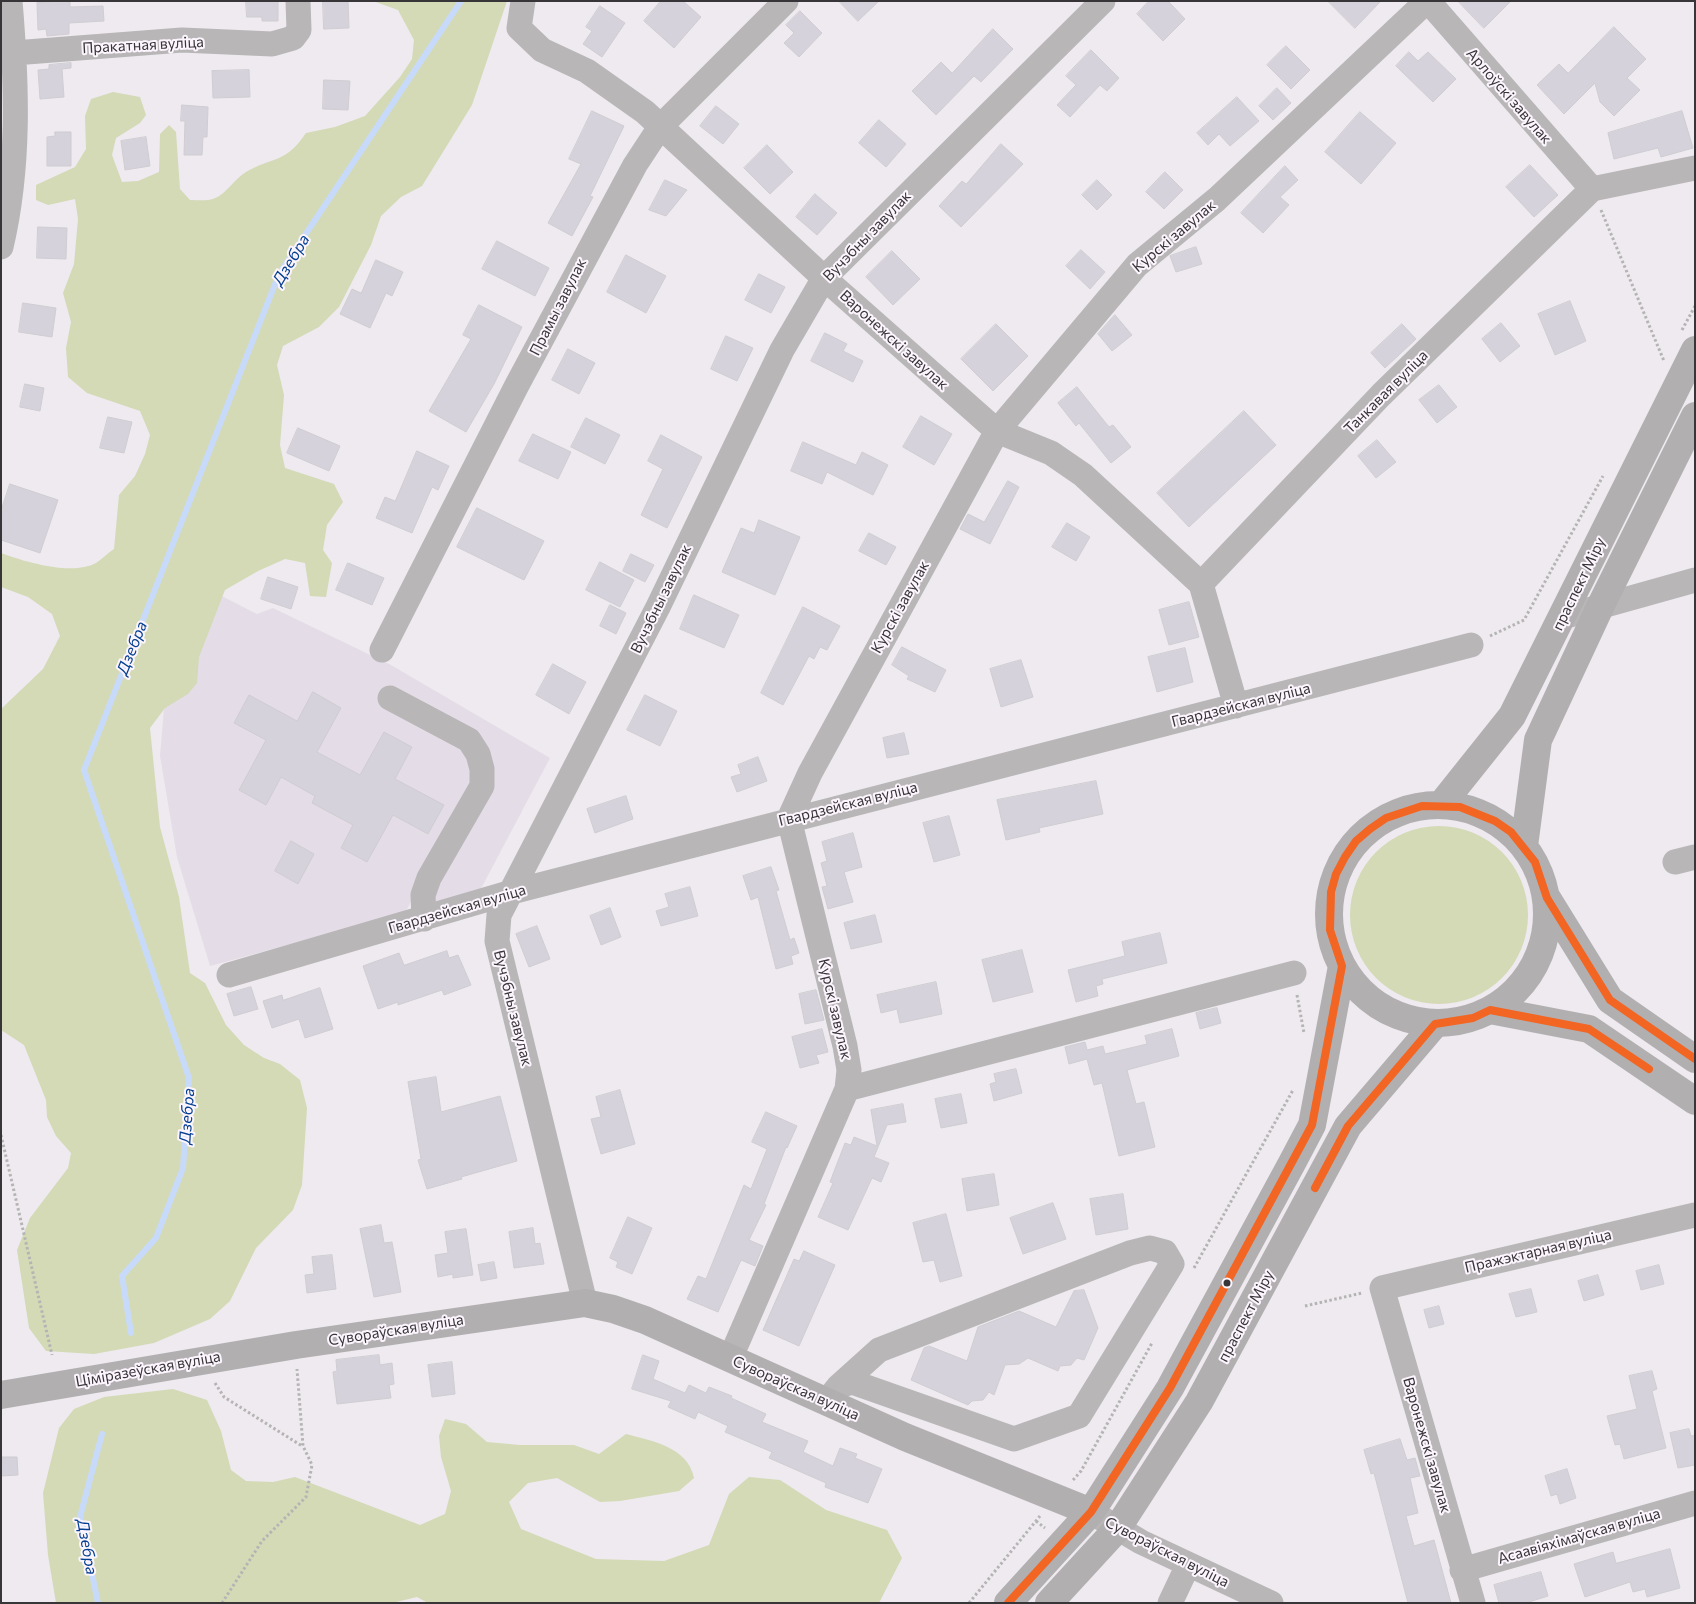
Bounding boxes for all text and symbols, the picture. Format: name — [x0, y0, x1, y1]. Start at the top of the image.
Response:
street label: Пракатная вуліца — [82, 33, 204, 57]
street label: Арлоўскі завулак — [1463, 45, 1555, 147]
street label: Вучэбны завулак — [819, 187, 915, 285]
street label: Курскі завулак — [1129, 196, 1219, 276]
water label: Дзебра — [268, 231, 314, 289]
street label: Прамы завулак — [526, 255, 590, 359]
street label: Варонежскі завулак — [836, 286, 952, 394]
street label: Танкавая вуліца — [1340, 346, 1432, 438]
street label: праспект Міру — [1549, 534, 1609, 634]
street label: Вучэбны завулак — [627, 542, 695, 656]
street label: Курскі завулак — [867, 558, 933, 656]
water label: Дзебра — [113, 618, 151, 678]
street label: Гвардзейская вуліца — [1170, 679, 1312, 731]
street label: Гвардзейская вуліца — [777, 778, 919, 830]
street label: Гвардзейская вуліца — [386, 881, 528, 937]
street label: Вучэбны завулак — [490, 948, 536, 1068]
street label: Курскі завулак — [815, 957, 855, 1061]
water label: Дзебра — [175, 1087, 199, 1145]
street label: Пражэктарная вуліца — [1463, 1225, 1613, 1277]
street label: праспект Міру — [1214, 1267, 1278, 1365]
unlabelled marker — [1222, 1278, 1232, 1288]
street label: Сувораўская вуліца — [327, 1310, 465, 1350]
street label: Ціміразеўская вуліца — [74, 1347, 222, 1391]
street label: Сувораўская вуліца — [730, 1352, 862, 1424]
street label: Варонежскі завулак — [1399, 1375, 1455, 1515]
street label: Асаавіяхімаўская вуліца — [1496, 1504, 1662, 1568]
street label: Сувораўская вуліца — [1102, 1513, 1232, 1591]
water label: Дзебра — [73, 1518, 101, 1576]

